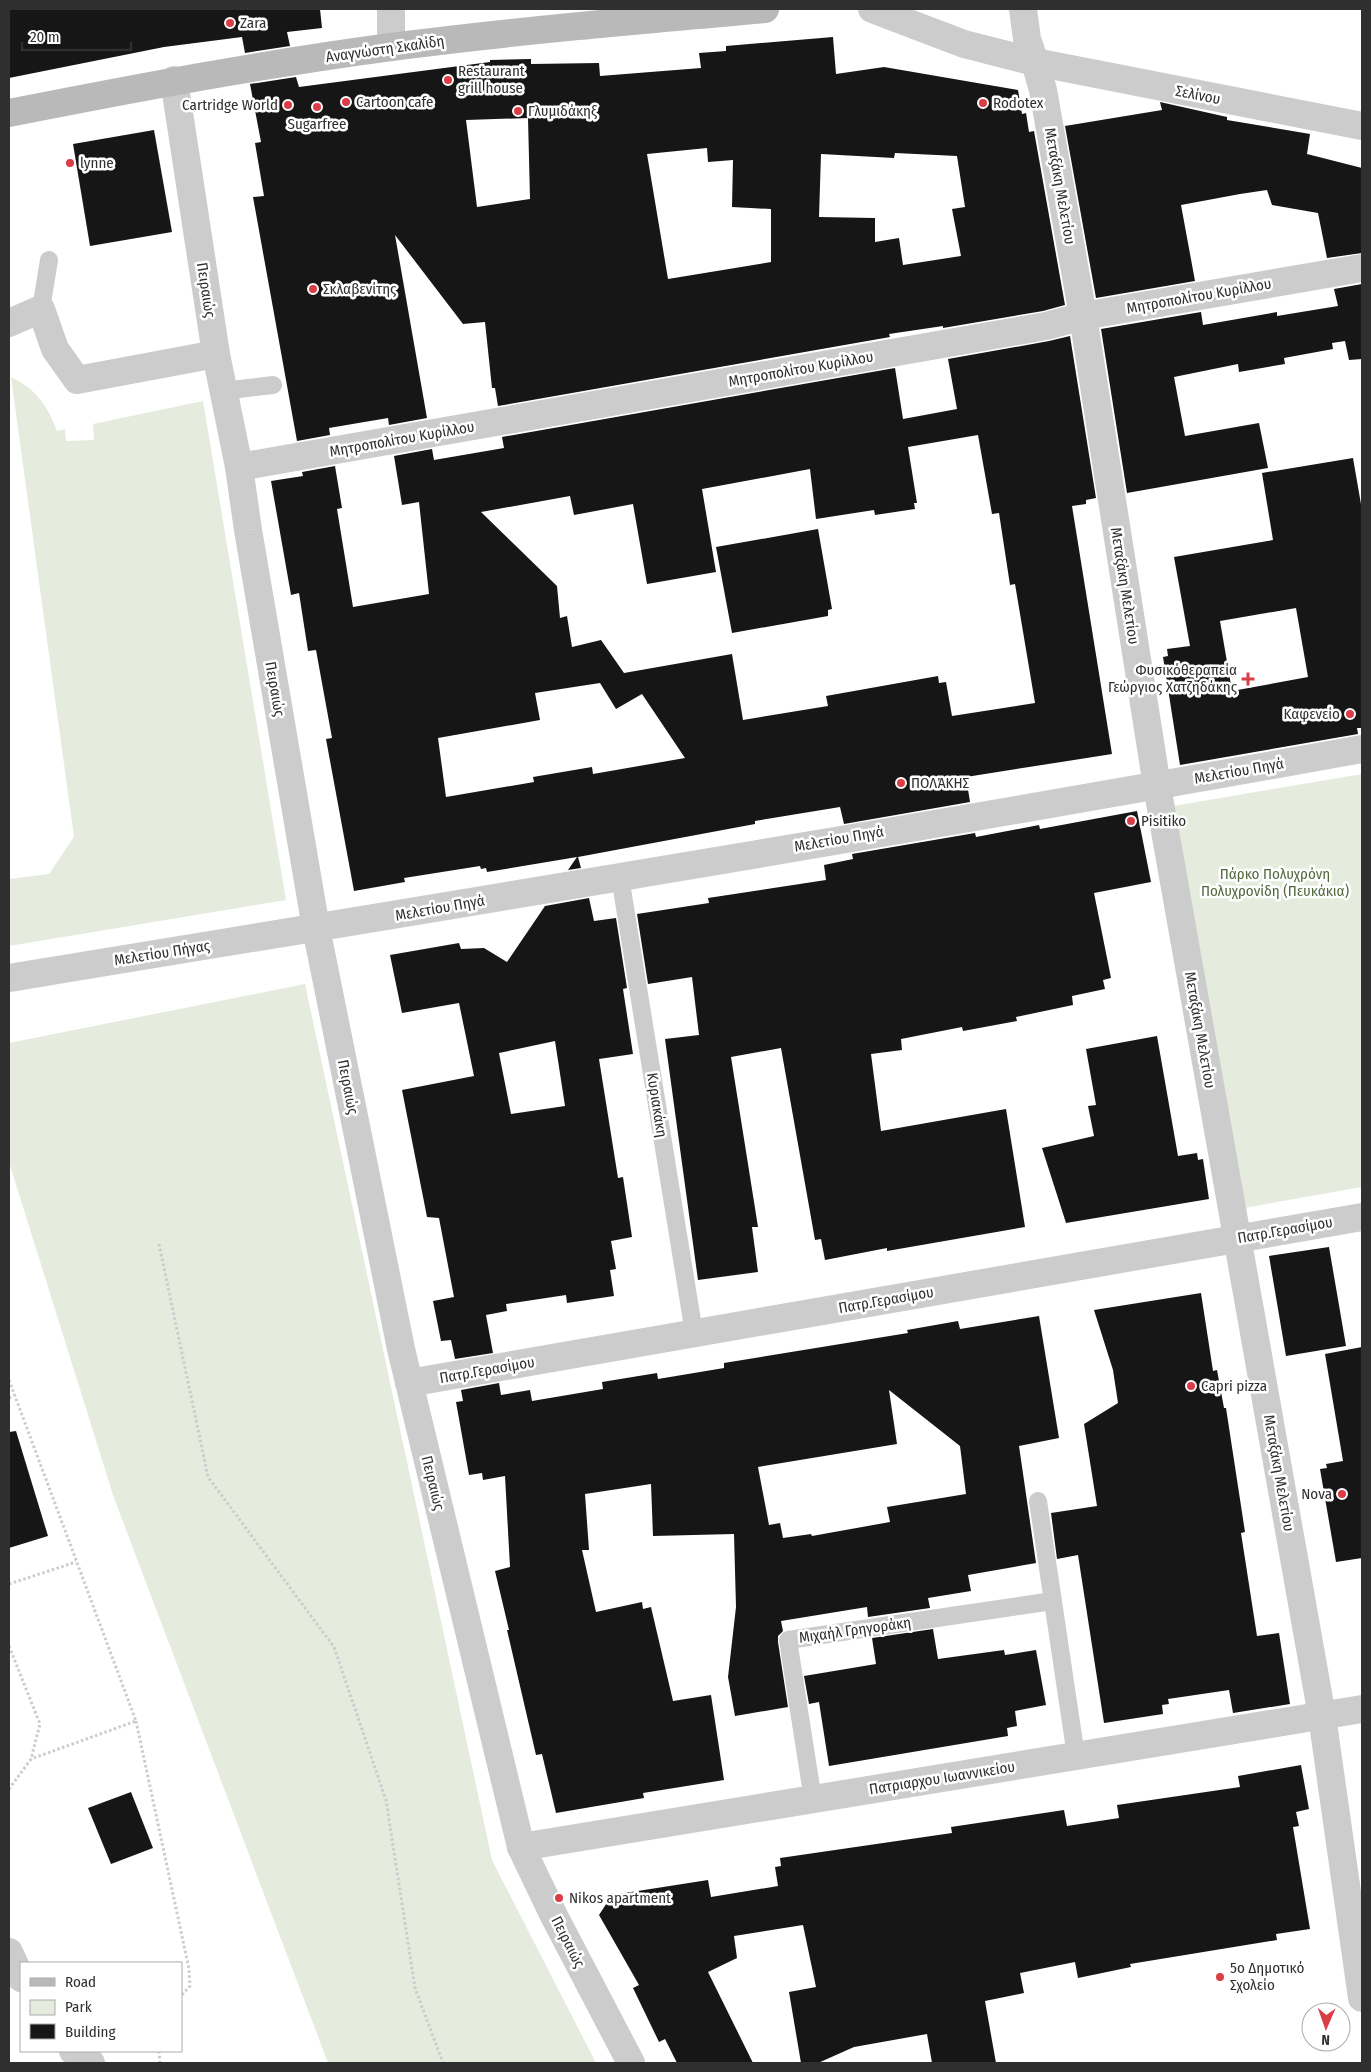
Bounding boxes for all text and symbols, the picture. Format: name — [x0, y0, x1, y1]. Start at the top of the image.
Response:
place label: Zara — [240, 14, 266, 32]
marker: Zara — [224, 17, 236, 29]
scale bar — [22, 20, 131, 52]
text: 20 m — [30, 28, 60, 46]
street label: Αναγνώστη Σκαλίδη — [325, 32, 445, 66]
place label: Restaurant grill house — [458, 62, 525, 97]
marker: Restaurant grill house — [442, 74, 454, 86]
street label: Σελίνου — [1174, 82, 1222, 108]
place label: Cartoon cafe — [356, 93, 433, 111]
place label: Rodotex — [993, 94, 1044, 112]
place label: Cartridge World — [182, 96, 278, 114]
marker: Cartoon cafe — [340, 96, 352, 108]
marker: Rodotex — [977, 97, 989, 109]
marker: Cartridge World — [282, 99, 294, 111]
marker: Sugarfree — [311, 101, 323, 113]
place label: Γλυμιδάκηξ — [528, 102, 598, 120]
marker: Γλυμιδάκηξ — [512, 105, 524, 117]
place label: Sugarfree — [288, 115, 346, 133]
street label: Μεταξάκη Μελετίου — [1041, 126, 1079, 246]
place label: lynne — [80, 154, 114, 172]
marker: lynne — [64, 157, 76, 169]
street label: Πειραιώς — [193, 261, 219, 319]
street label: Μητροπολίτου Κυρίλλου — [1125, 274, 1273, 318]
place label: Σκλαβενίτης — [323, 280, 397, 298]
marker: Σκλαβενίτης — [307, 283, 319, 295]
street label: Μητροπολίτου Κυρίλλου — [727, 347, 875, 391]
street label: Μητροπολίτου Κυρίλλου — [328, 417, 476, 461]
street label: Μεταξάκη Μελετίου — [1107, 526, 1143, 646]
street label: Πειραιώς — [261, 660, 289, 719]
place label: Φυσικόθεραπεία Γεώργιος Χατζηδάκης — [1108, 661, 1238, 696]
marker: Φυσικόθεραπεία Γεώργιος Χατζηδάκης — [1241, 672, 1255, 686]
place label: Καφενείο — [1284, 705, 1340, 723]
marker: Καφενείο — [1344, 708, 1356, 720]
street label: Μελετίου Πηγά — [1193, 754, 1285, 788]
place label: ΠΟΛΆΚΗΣ — [911, 774, 970, 792]
marker: ΠΟΛΆΚΗΣ — [895, 777, 907, 789]
place label: Pisitiko — [1141, 812, 1186, 830]
marker: Pisitiko — [1125, 815, 1137, 827]
street label: Μελετίου Πηγά — [793, 822, 885, 856]
park label: Πάρκο Πολυχρόνη Πολυχρονίδη (Πευκάκια) — [1201, 865, 1349, 900]
street label: Μελετίου Πηγά — [394, 891, 486, 925]
street label: Μελετίου Πήγας — [113, 936, 212, 969]
street label: Μεταξάκη Μελετίου — [1181, 970, 1219, 1090]
street label: Πειραιώς — [334, 1058, 362, 1117]
street label: Κυριακάκη — [643, 1071, 671, 1139]
street label: Πατρ.Γερασίμου — [1236, 1213, 1334, 1247]
street label: Πατρ.Γερασίμου — [837, 1283, 935, 1317]
street label: Πατρ.Γερασίμου — [438, 1353, 536, 1387]
place label: Capri pizza — [1201, 1377, 1267, 1395]
marker: Capri pizza — [1185, 1380, 1197, 1392]
street label: Μεταξάκη Μελετίου — [1260, 1413, 1298, 1533]
street label: Πειραιώς — [418, 1454, 449, 1513]
place label: Nova — [1301, 1485, 1332, 1503]
marker: Nova — [1336, 1488, 1348, 1500]
street label: Μιχαήλ Γρηγοράκη — [798, 1613, 912, 1647]
street label: Πατριαρχου Ιωαννικείου — [868, 1758, 1016, 1798]
place label: Nikos apartment — [569, 1889, 671, 1907]
marker: Nikos apartment — [553, 1892, 565, 1904]
street label: Πειραιώς — [547, 1913, 589, 1971]
place label: 5ο Δημοτικό Σχολείο — [1230, 1959, 1305, 1994]
legend — [20, 1962, 182, 2052]
marker: 5ο Δημοτικό Σχολείο — [1214, 1971, 1226, 1983]
text: Road — [65, 1973, 96, 1991]
text: Park — [65, 1998, 92, 2016]
north arrow — [1301, 2002, 1351, 2052]
text: Building — [65, 2023, 116, 2041]
text: N — [1321, 2031, 1330, 2048]

